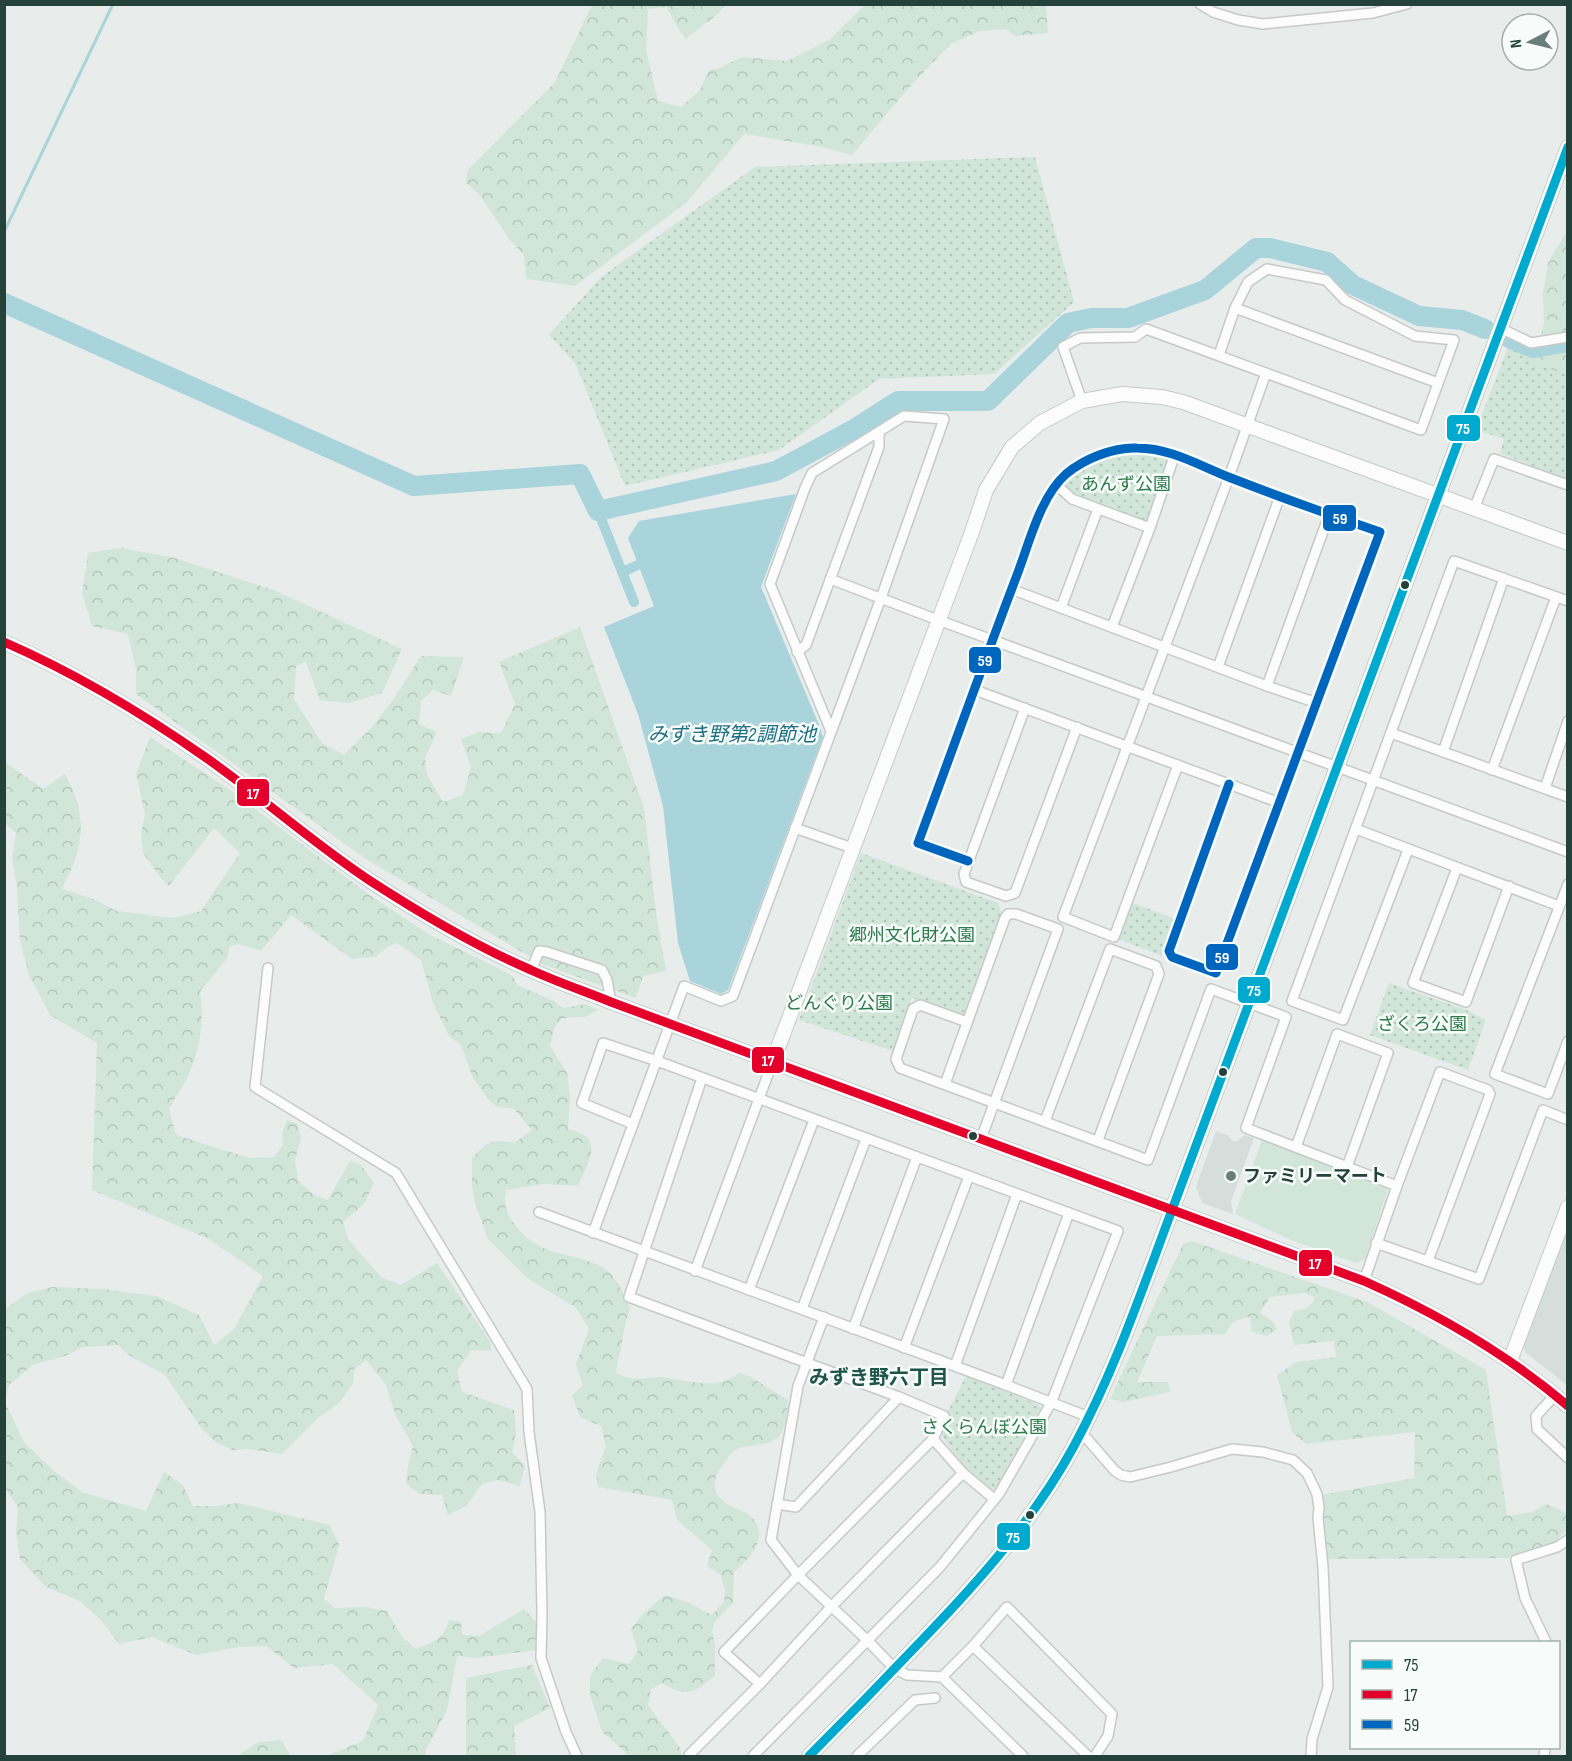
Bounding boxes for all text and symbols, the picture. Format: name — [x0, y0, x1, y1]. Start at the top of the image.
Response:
north arrow — [1500, 12, 1560, 72]
text: N — [1507, 38, 1527, 49]
line badge: 75 — [1446, 414, 1481, 442]
text: 75 — [1456, 420, 1470, 439]
park label: あんず公園 — [1081, 474, 1171, 495]
line badge: 59 — [1322, 504, 1357, 532]
text: 59 — [1333, 510, 1347, 529]
unlabelled marker — [1399, 579, 1411, 591]
line badge: 59 — [968, 646, 1002, 674]
text: 59 — [978, 652, 992, 671]
water label: みずき野第2調節池 — [648, 723, 818, 747]
line badge: 17 — [236, 778, 270, 807]
text: 17 — [246, 785, 260, 804]
park label: 郷州文化財公園 — [849, 925, 975, 946]
line badge: 59 — [1205, 943, 1239, 971]
text: 59 — [1215, 949, 1229, 968]
line badge: 75 — [1237, 976, 1271, 1004]
text: 75 — [1247, 982, 1261, 1001]
park label: どんぐり公園 — [785, 993, 893, 1014]
park label: ざくろ公園 — [1377, 1014, 1467, 1035]
line badge: 17 — [751, 1046, 785, 1074]
text: 17 — [761, 1052, 775, 1071]
unlabelled marker — [1217, 1066, 1229, 1078]
unlabelled marker — [967, 1130, 979, 1142]
place label: ファミリーマート — [1243, 1166, 1387, 1187]
marker: ファミリーマート — [1224, 1169, 1238, 1183]
line badge: 17 — [1298, 1249, 1333, 1277]
text: 17 — [1308, 1255, 1322, 1274]
district label: みずき野六丁目 — [809, 1366, 949, 1390]
park label: さくらんぼ公園 — [921, 1417, 1047, 1438]
unlabelled marker — [1024, 1509, 1036, 1521]
line badge: 75 — [996, 1522, 1031, 1551]
text: 75 — [1006, 1529, 1020, 1548]
legend — [1350, 1641, 1560, 1749]
text: 75 — [1404, 1655, 1418, 1676]
text: 17 — [1404, 1685, 1418, 1706]
text: 59 — [1404, 1715, 1419, 1736]

